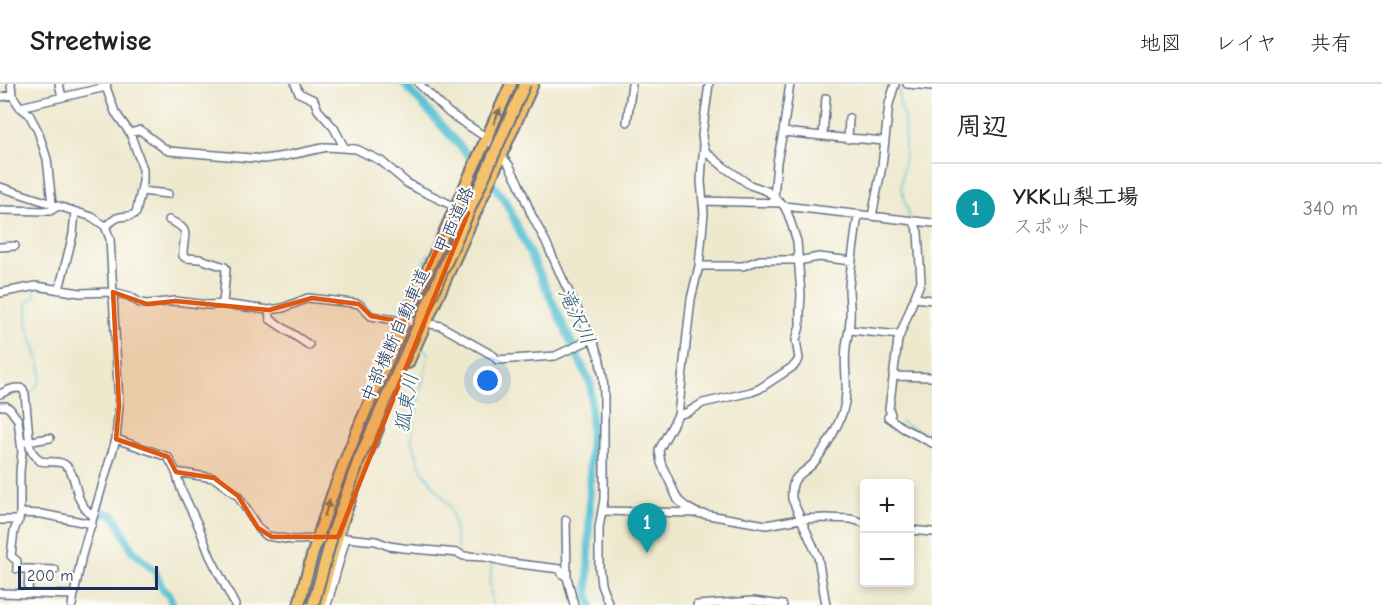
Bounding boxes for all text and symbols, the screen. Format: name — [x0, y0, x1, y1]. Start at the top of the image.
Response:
text: Streetwise — [30, 25, 151, 57]
text: 地図 — [1140, 31, 1182, 55]
text: レイヤ — [1215, 31, 1277, 55]
text: 共有 — [1310, 31, 1352, 55]
one-way arrow — [492, 107, 501, 124]
text: 周辺 — [956, 112, 1008, 142]
street label: 甲西道路 — [430, 183, 479, 257]
text: YKK山梨工場 — [1013, 184, 1139, 210]
text: 1 — [972, 197, 979, 220]
text: 340 m — [1303, 197, 1358, 220]
text: スポット — [1013, 215, 1093, 238]
street label: 中部横断自動車道 — [357, 265, 434, 405]
water label: 滝沢川 — [553, 284, 600, 348]
your location — [473, 366, 502, 395]
water label: 狐東川 — [390, 372, 423, 435]
map controls — [860, 479, 914, 587]
button: + — [860, 479, 914, 533]
one-way arrow — [323, 499, 332, 517]
pin: 1 — [628, 504, 666, 553]
button: − — [860, 533, 914, 587]
scale bar — [18, 563, 158, 590]
text: 200 m — [27, 567, 73, 585]

